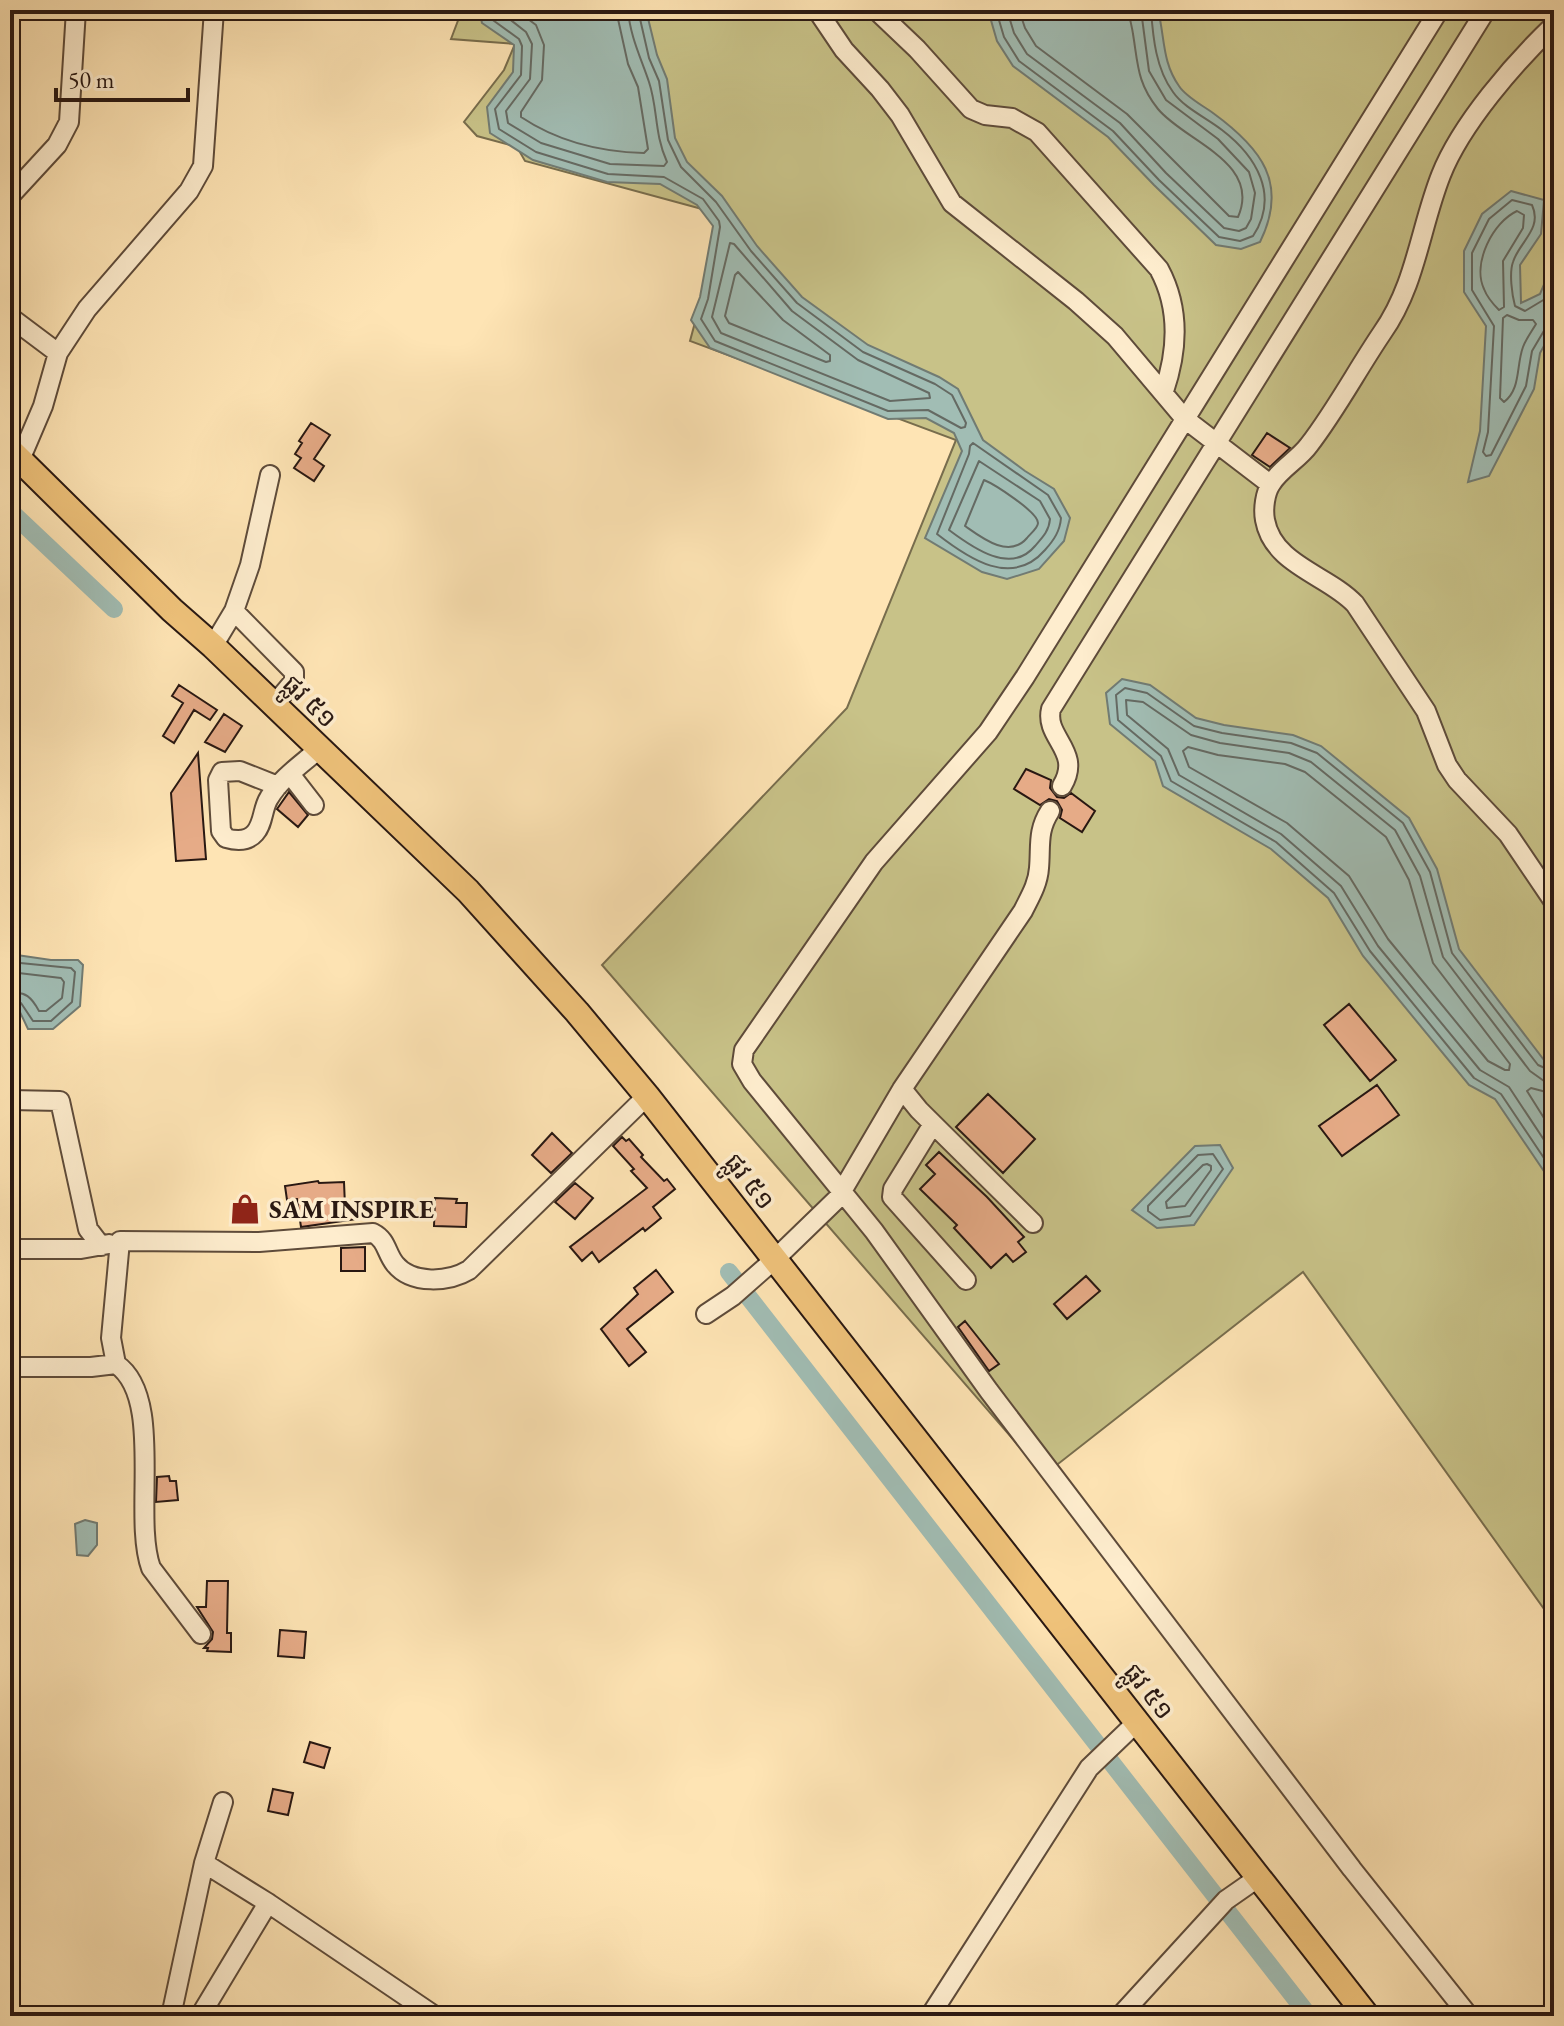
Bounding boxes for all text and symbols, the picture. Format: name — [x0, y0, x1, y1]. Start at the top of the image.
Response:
scale bar — [56, 52, 188, 102]
text: 50 m — [68, 64, 115, 95]
street label: ផ្លូវ ៥១ — [271, 667, 345, 740]
street label: ផ្លូវ ៥១ — [712, 1146, 783, 1220]
shop icon: SAM INSPIRE — [228, 1192, 262, 1226]
place label: SAM INSPIRE — [269, 1192, 434, 1226]
street label: ផ្លូវ ៥១ — [1111, 1656, 1182, 1730]

